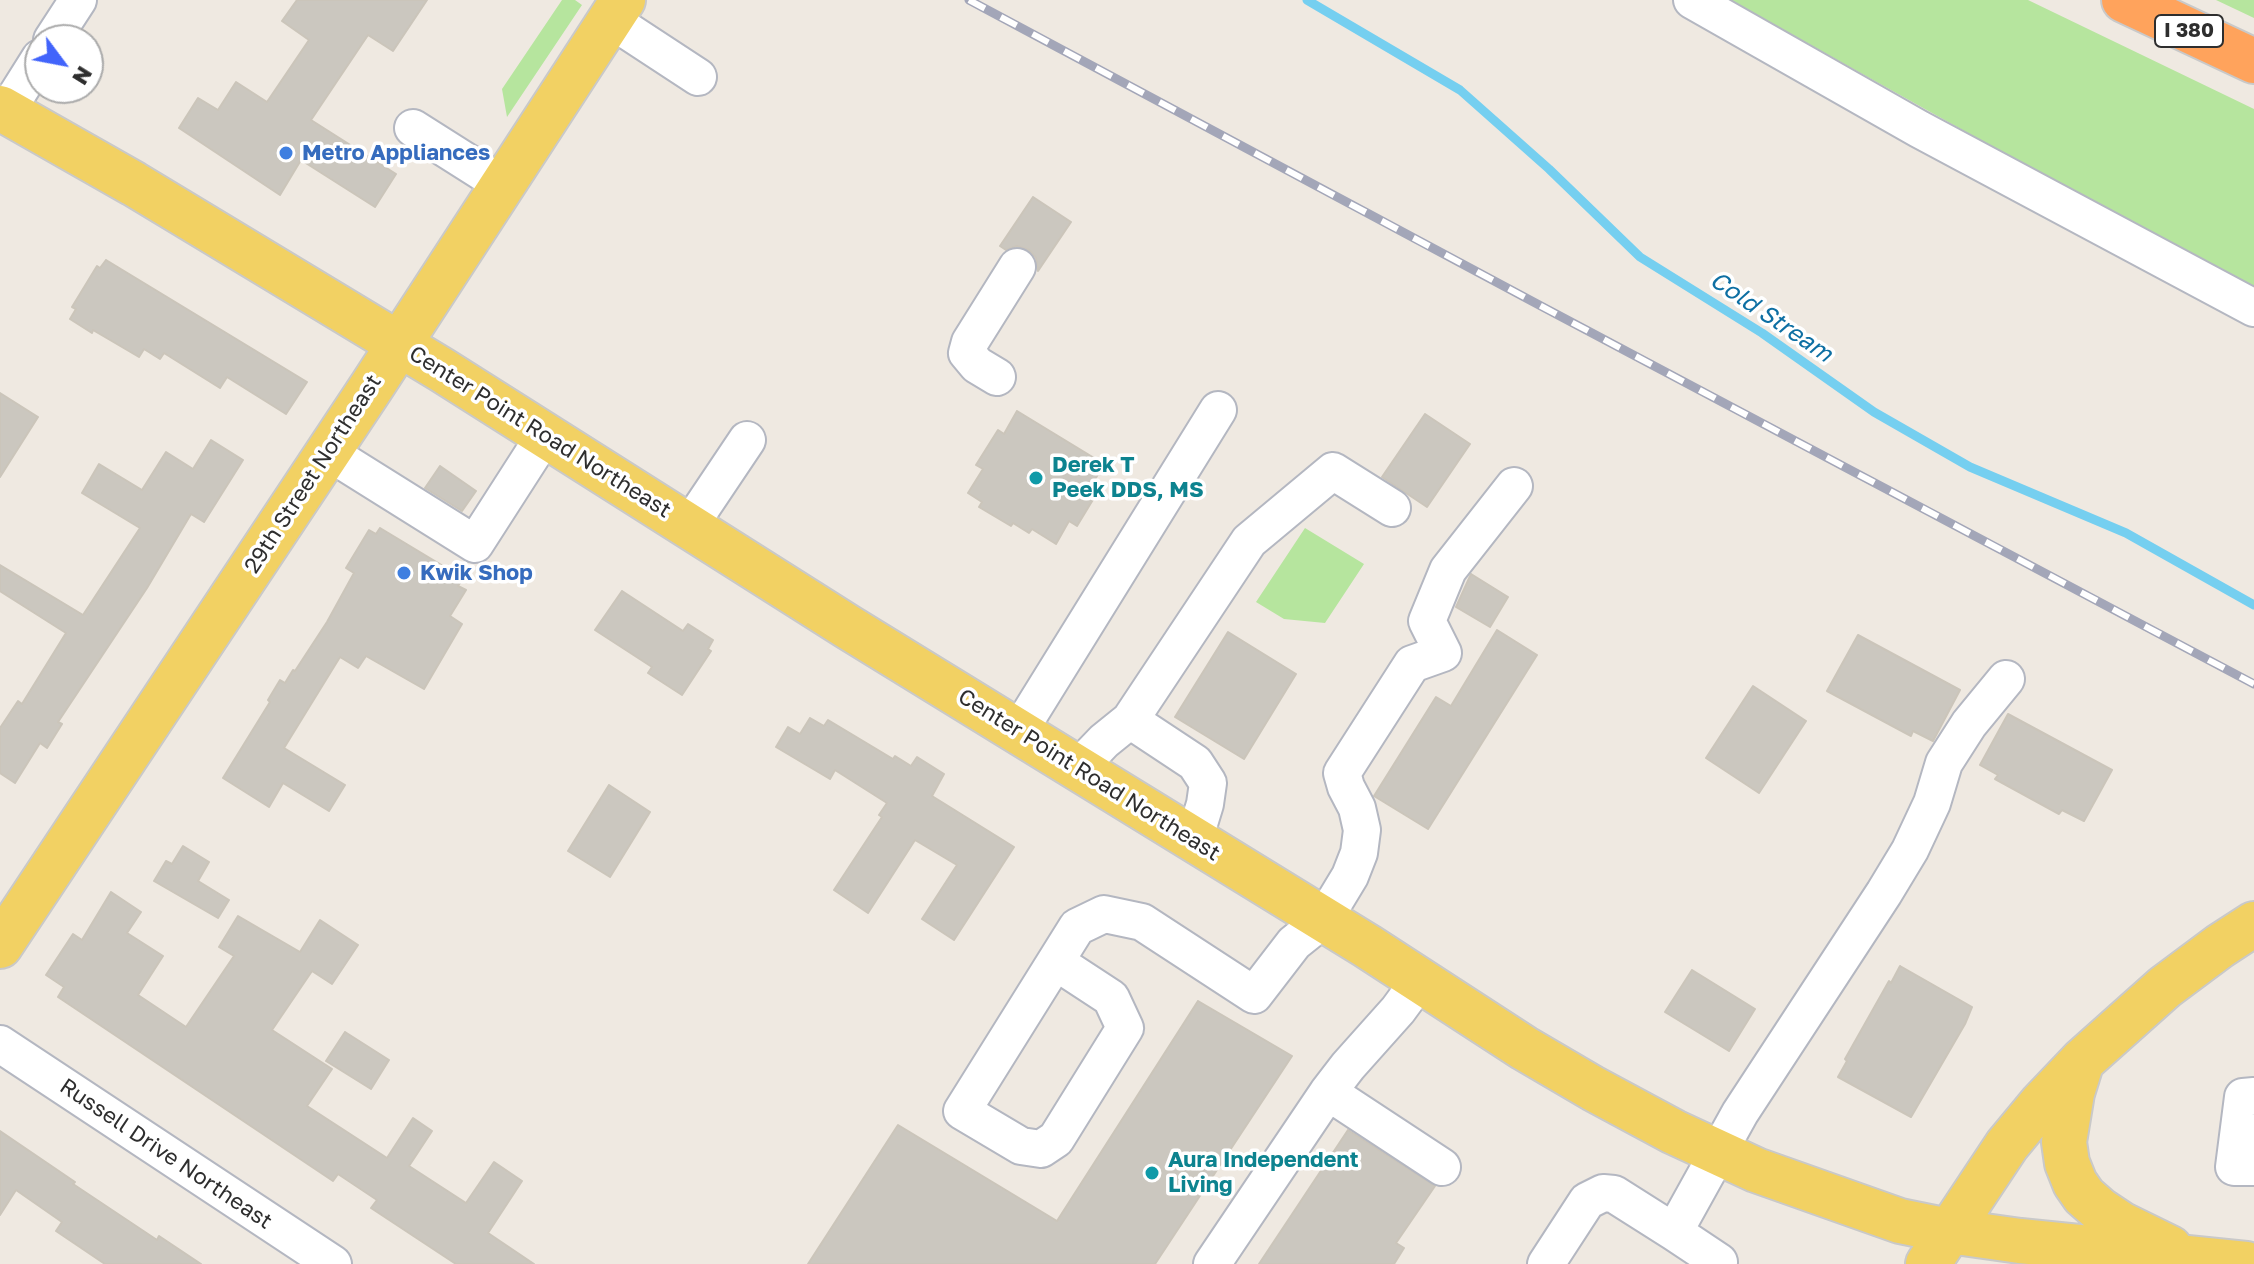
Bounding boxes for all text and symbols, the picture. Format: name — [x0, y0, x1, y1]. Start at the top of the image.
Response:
road number: I 380 — [2155, 15, 2223, 47]
north arrow — [24, 24, 104, 104]
text: N — [67, 62, 99, 90]
place label: Metro Appliances — [302, 140, 490, 166]
marker: Metro Appliances — [277, 144, 295, 162]
water label: Cold Stream — [1704, 266, 1838, 368]
street label: Center Point Road Northeast — [404, 340, 676, 524]
street label: 29th Street Northeast — [239, 370, 387, 578]
place label: Derek T Peek DDS, MS — [1052, 452, 1204, 504]
marker: Derek T Peek DDS, MS — [1027, 469, 1045, 487]
place label: Kwik Shop — [420, 560, 533, 586]
marker: Kwik Shop — [395, 564, 413, 582]
street label: Center Point Road Northeast — [953, 683, 1225, 867]
street label: Russell Drive Northeast — [55, 1073, 277, 1235]
place label: Aura Independent Living — [1168, 1147, 1359, 1198]
marker: Aura Independent Living — [1143, 1164, 1161, 1182]

